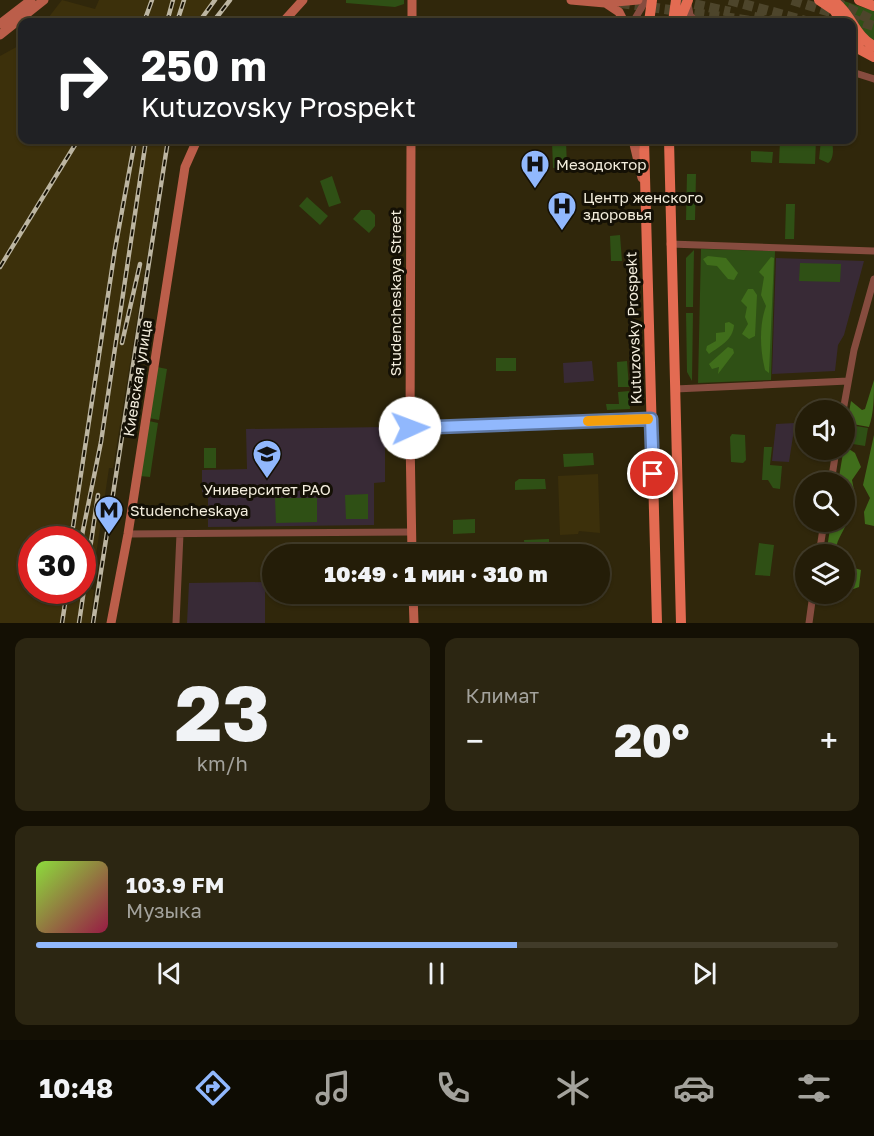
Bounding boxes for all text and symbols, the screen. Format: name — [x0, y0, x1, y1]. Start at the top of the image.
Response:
text: 250 m — [141, 40, 267, 90]
icon: right — [42, 42, 120, 120]
text: Kutuzovsky Prospekt — [141, 91, 416, 123]
hospital icon: Мезодоктор — [519, 148, 551, 190]
place label: Мезодоктор — [556, 155, 646, 173]
place label: Центр женского здоровья — [583, 188, 703, 223]
hospital icon: Центр женского здоровья — [546, 190, 578, 232]
street label: Studencheskaya Street — [386, 210, 404, 376]
street label: Kutuzovsky Prospekt — [621, 251, 645, 405]
street label: Киевская улица — [119, 318, 155, 438]
position arrow — [378, 396, 442, 460]
map controls — [795, 400, 855, 604]
button: sound — [795, 400, 855, 460]
school or university icon: Университет РАО — [251, 438, 283, 480]
pin — [627, 448, 678, 499]
icon: arrive — [636, 457, 669, 490]
button: search — [795, 472, 855, 532]
place label: Университет РАО — [203, 480, 331, 498]
metro station icon: Studencheskaya — [93, 494, 125, 536]
place label: Studencheskaya — [130, 501, 249, 519]
speed limit sign: 30 — [18, 526, 96, 604]
button: layers — [795, 544, 855, 604]
text: 10:49 · 1 мин · 310 m — [324, 560, 548, 587]
text: 23 — [175, 665, 270, 758]
text: Климат — [466, 683, 539, 707]
text: 20° — [614, 713, 689, 767]
text: − — [466, 721, 484, 760]
text: + — [820, 721, 838, 760]
text: km/h — [197, 751, 248, 775]
text: 103.9 FM — [126, 871, 224, 898]
text: Музыка — [126, 898, 202, 922]
icon: previous — [153, 957, 186, 990]
icon: pause — [420, 957, 453, 990]
icon: next — [688, 957, 721, 990]
icon: directions — [192, 1067, 234, 1109]
icon: music — [312, 1067, 354, 1109]
icon: phone — [432, 1067, 474, 1109]
icon: climate — [552, 1067, 594, 1109]
icon: car — [673, 1067, 715, 1109]
icon: filters — [793, 1067, 835, 1109]
text: 10:48 — [39, 1072, 113, 1104]

